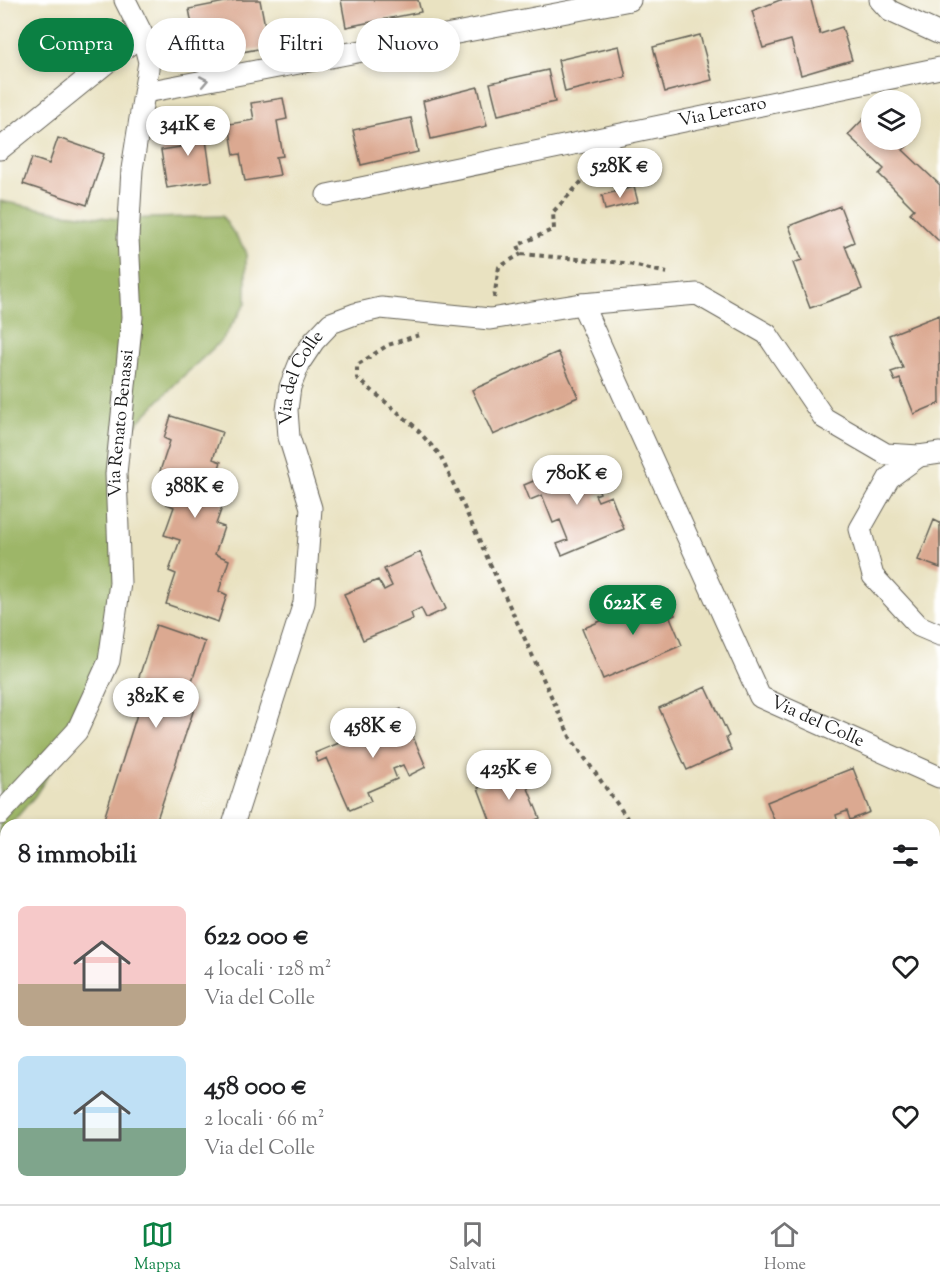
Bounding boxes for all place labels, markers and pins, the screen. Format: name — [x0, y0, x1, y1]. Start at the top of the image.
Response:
pin: 341K € — [139, 106, 237, 157]
pin: 528K € — [571, 148, 669, 199]
pin: 780K € — [528, 455, 626, 506]
pin: 388K € — [146, 468, 244, 519]
pin: 622K € — [584, 585, 682, 636]
pin: 382K € — [107, 678, 205, 729]
pin: 458K € — [324, 708, 422, 759]
pin: 425K € — [460, 750, 558, 801]

